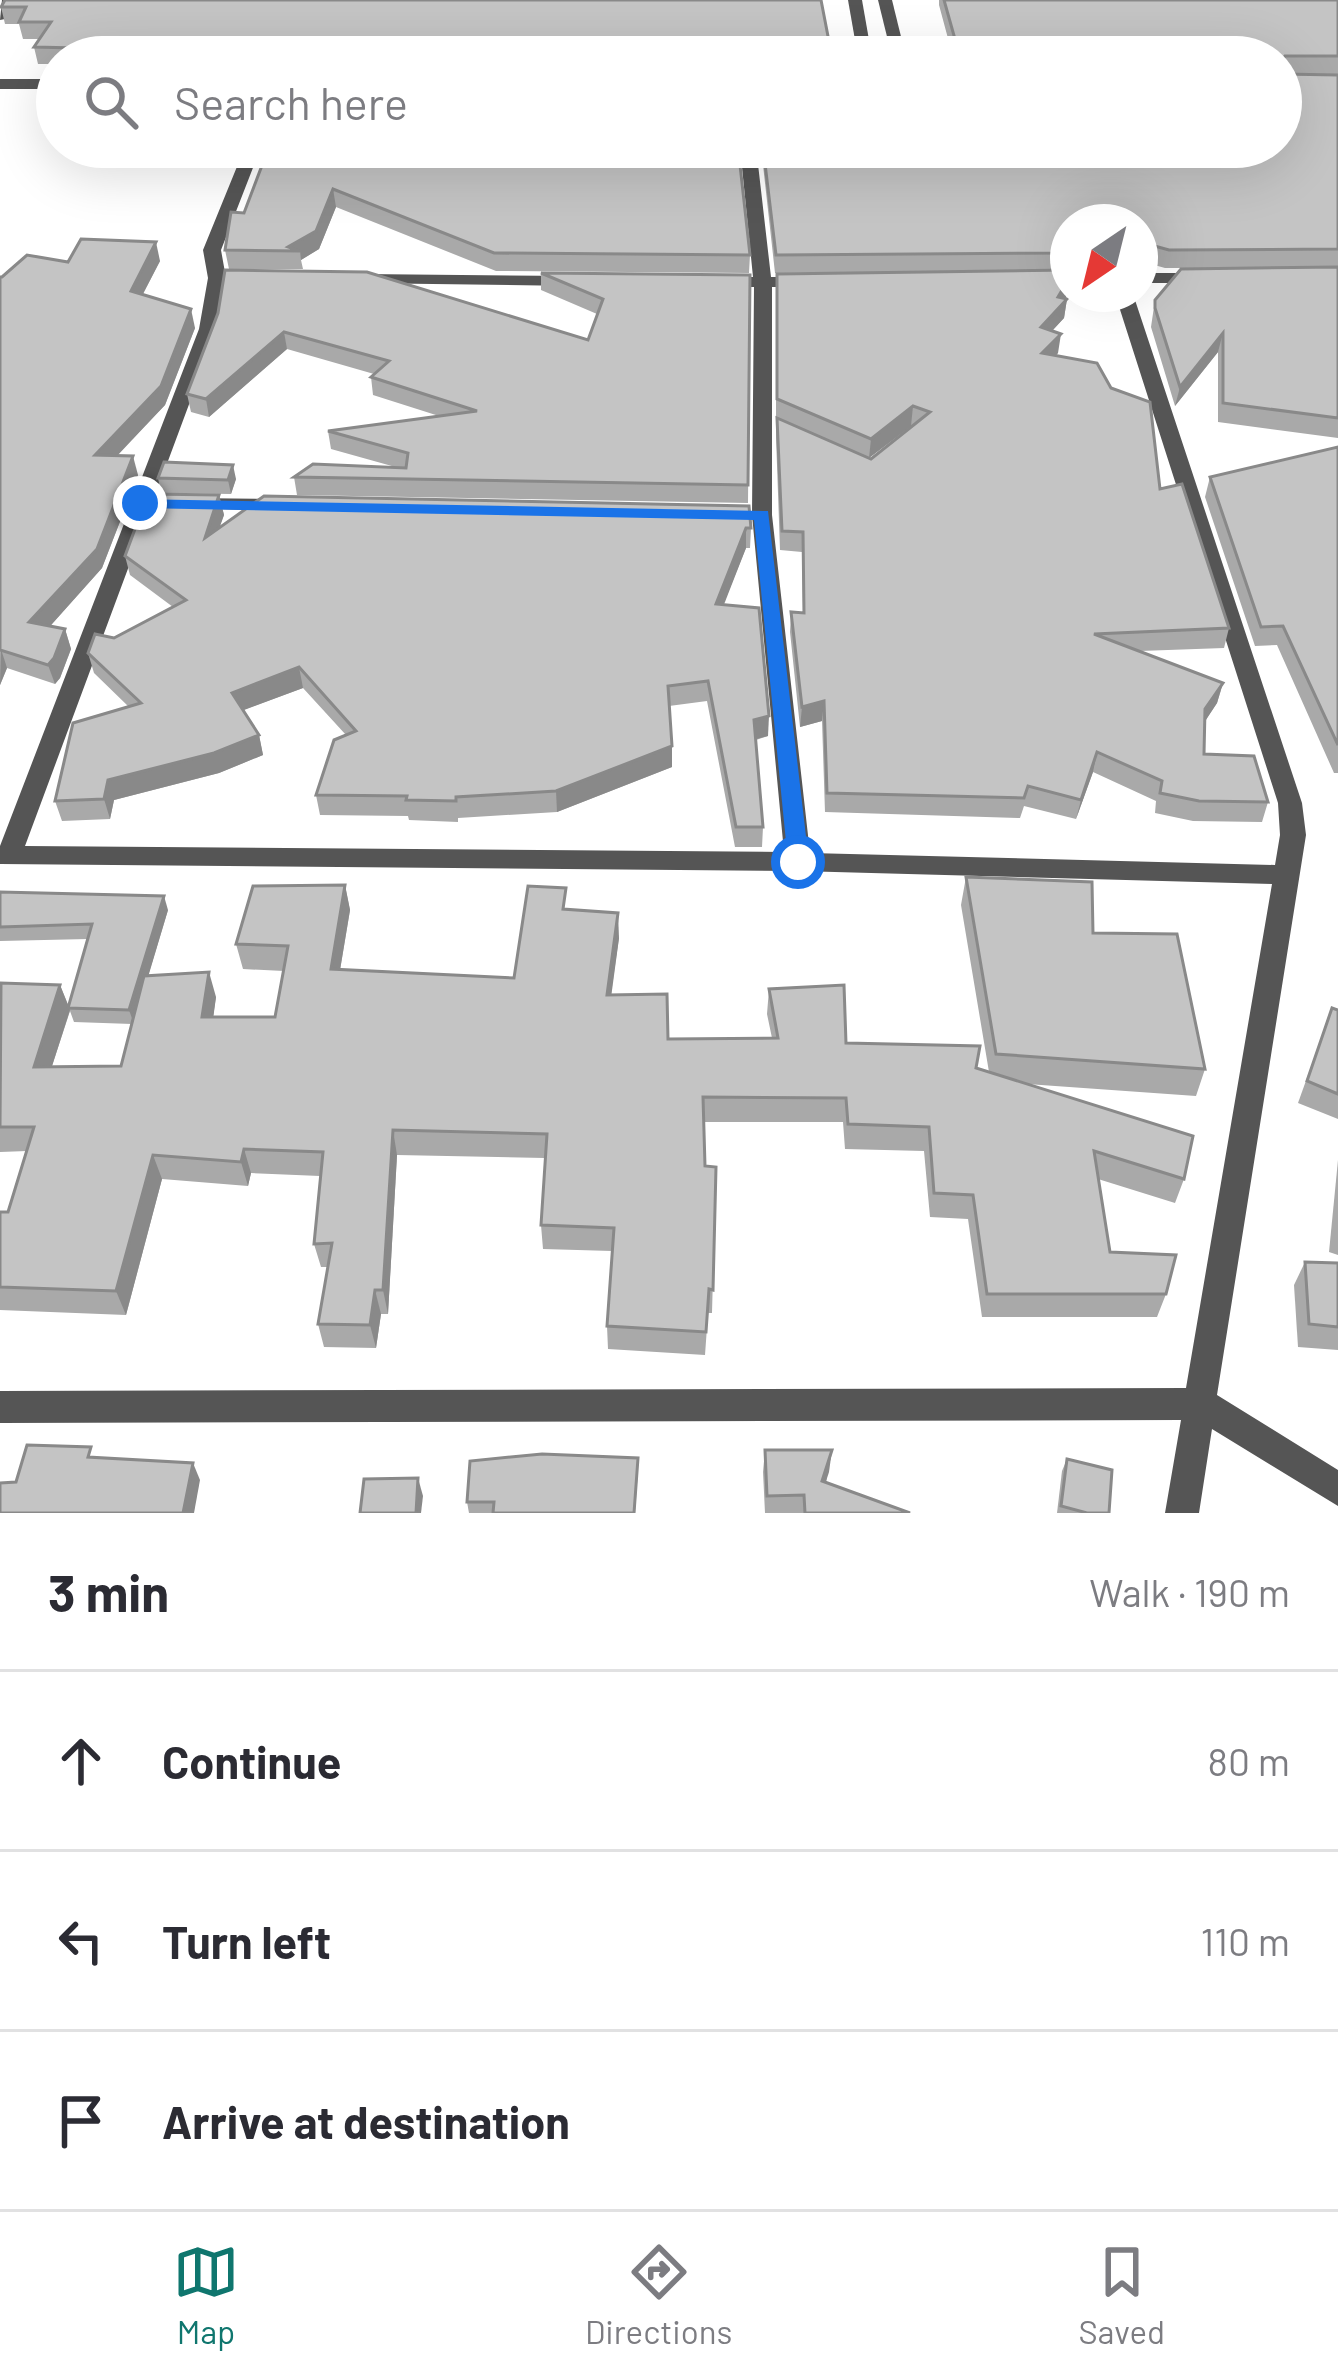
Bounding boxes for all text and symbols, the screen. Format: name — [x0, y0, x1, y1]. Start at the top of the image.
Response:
search box — [36, 36, 1302, 168]
icon: search — [78, 69, 144, 135]
text: Search here — [174, 75, 408, 129]
north arrow — [1050, 204, 1158, 312]
route end — [113, 476, 167, 530]
route start — [771, 835, 825, 889]
text: 3 min — [48, 1561, 169, 1622]
text: Walk · 190 m — [1089, 1568, 1290, 1615]
icon: ahead — [48, 1728, 114, 1794]
text: Continue — [162, 1734, 341, 1788]
text: 80 m — [1208, 1737, 1290, 1784]
icon: left — [48, 1908, 114, 1974]
text: Turn left — [162, 1914, 331, 1968]
text: 110 m — [1200, 1917, 1290, 1964]
icon: arrive — [48, 2088, 114, 2154]
text: Arrive at destination — [162, 2094, 570, 2148]
tab: Map — [173, 2239, 239, 2351]
tab: Directions — [585, 2239, 732, 2351]
tab: Saved — [1078, 2239, 1165, 2351]

